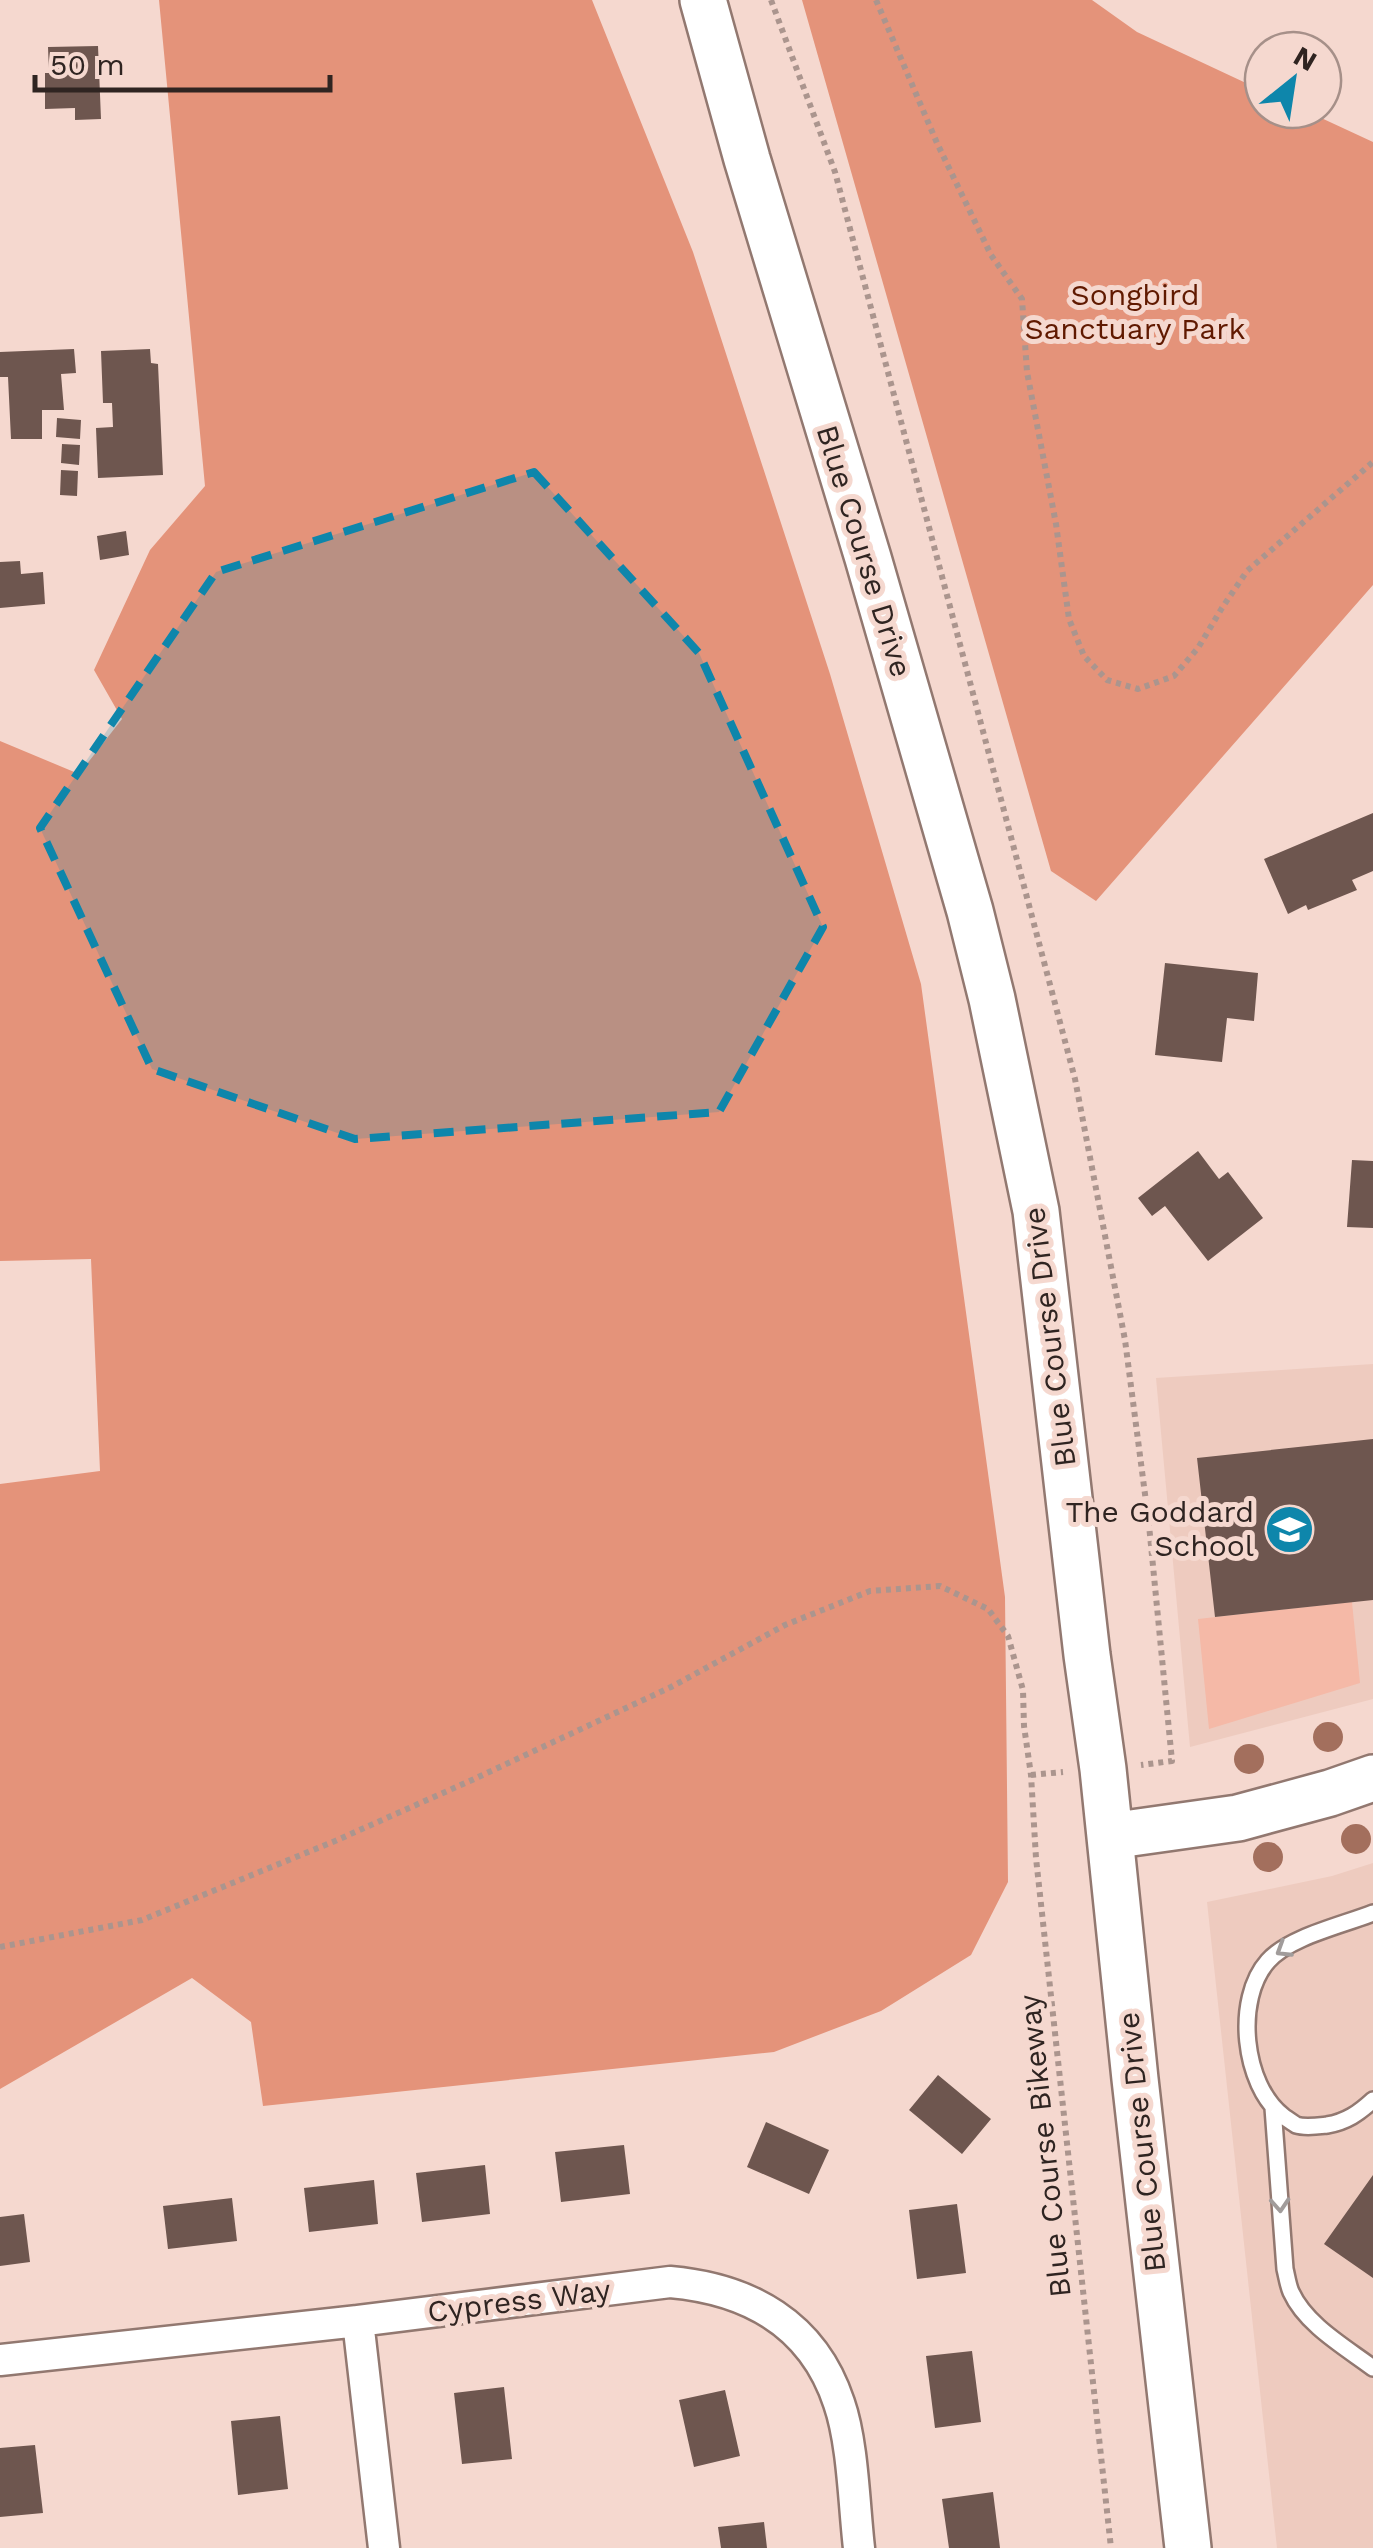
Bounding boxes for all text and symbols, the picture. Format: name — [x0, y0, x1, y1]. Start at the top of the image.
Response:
scale bar — [35, 30, 330, 92]
north arrow — [1243, 30, 1343, 130]
text: N — [1288, 39, 1322, 78]
text: 50 m — [50, 47, 125, 82]
park label: Songbird Sanctuary Park — [1024, 277, 1246, 346]
street label: Blue Course Drive — [810, 421, 919, 681]
street label: Blue Course Drive — [1016, 1205, 1083, 1469]
place label: The Goddard School — [1065, 1494, 1254, 1563]
school or university icon: The Goddard School — [1263, 1503, 1315, 1555]
one-way arrow — [1276, 1938, 1294, 1957]
street label: Blue Course Bikeway — [1011, 1992, 1078, 2299]
street label: Blue Course Drive — [1110, 2010, 1173, 2274]
one-way arrow — [1269, 2198, 1290, 2214]
street label: Cypress Way — [425, 2272, 613, 2329]

